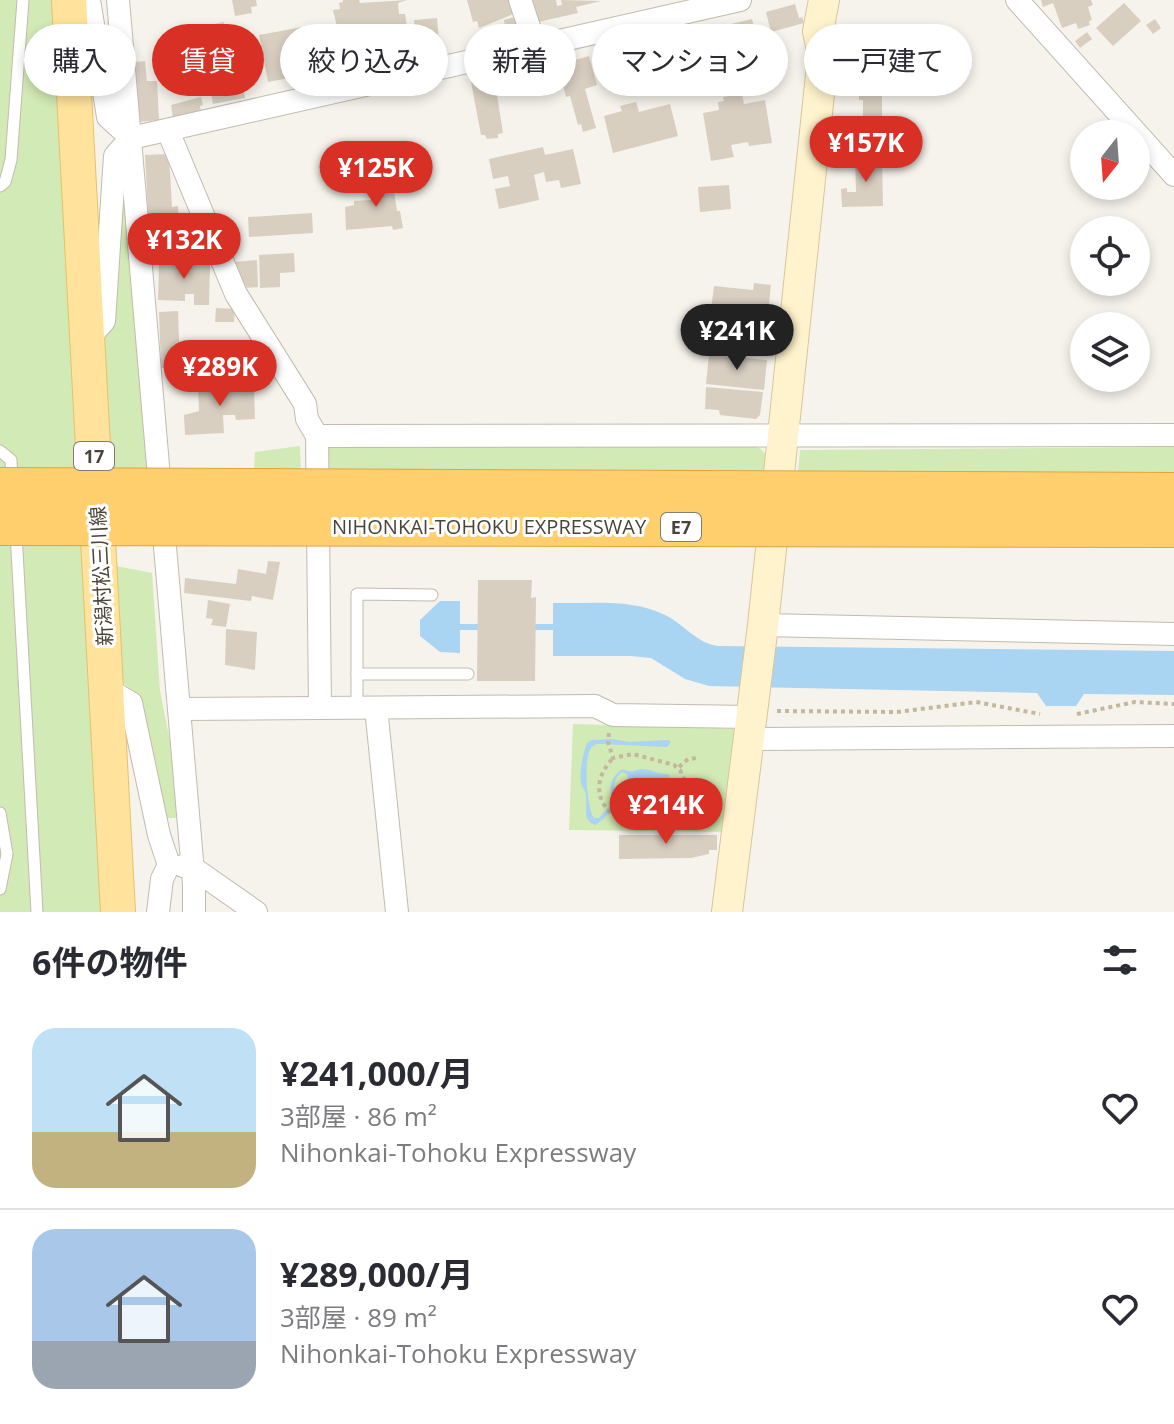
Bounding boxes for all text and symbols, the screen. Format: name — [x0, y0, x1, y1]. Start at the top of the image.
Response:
chip: 購入 — [24, 24, 136, 96]
chip: 賃貸 — [152, 24, 264, 96]
chip: 絞り込み — [280, 24, 448, 96]
chip: 新着 — [464, 24, 576, 96]
chip: マンション — [592, 24, 788, 96]
chip: 一戸建て — [804, 24, 972, 96]
pin: ¥157K — [810, 116, 922, 184]
north arrow — [1070, 120, 1150, 200]
map controls — [1070, 120, 1150, 392]
text: ¥157K — [828, 124, 904, 160]
pin: ¥125K — [320, 141, 432, 209]
text: ¥125K — [338, 149, 414, 185]
pin: ¥132K — [128, 213, 240, 281]
button: locate — [1070, 216, 1150, 296]
text: ¥132K — [146, 221, 222, 257]
pin: ¥241K — [681, 304, 793, 372]
text: ¥241K — [699, 312, 775, 348]
button: layers — [1070, 312, 1150, 392]
pin: ¥289K — [164, 340, 276, 408]
text: ¥289K — [182, 348, 258, 384]
road number: 17 — [74, 442, 114, 470]
street label: 新潟村松三川線 — [84, 505, 118, 647]
street label: NIHONKAI-TOHOKU EXPRESSWAY — [332, 513, 647, 540]
road number: E7 — [661, 513, 701, 541]
pin: ¥214K — [610, 778, 722, 846]
text: ¥214K — [628, 786, 704, 822]
icon: filters — [1098, 938, 1142, 982]
text: 6件の物件 — [32, 939, 187, 985]
text: ¥241,000/月 — [280, 1050, 474, 1096]
icon: home — [96, 1060, 192, 1156]
icon: heart — [1098, 1086, 1142, 1130]
text: 3部屋 · 86 m² — [280, 1098, 437, 1134]
text: Nihonkai-Tohoku Expressway — [280, 1134, 636, 1170]
text: ¥289,000/月 — [280, 1251, 474, 1297]
icon: home — [96, 1261, 192, 1357]
icon: heart — [1098, 1287, 1142, 1331]
text: 3部屋 · 89 m² — [280, 1299, 437, 1335]
text: Nihonkai-Tohoku Expressway — [280, 1335, 636, 1371]

